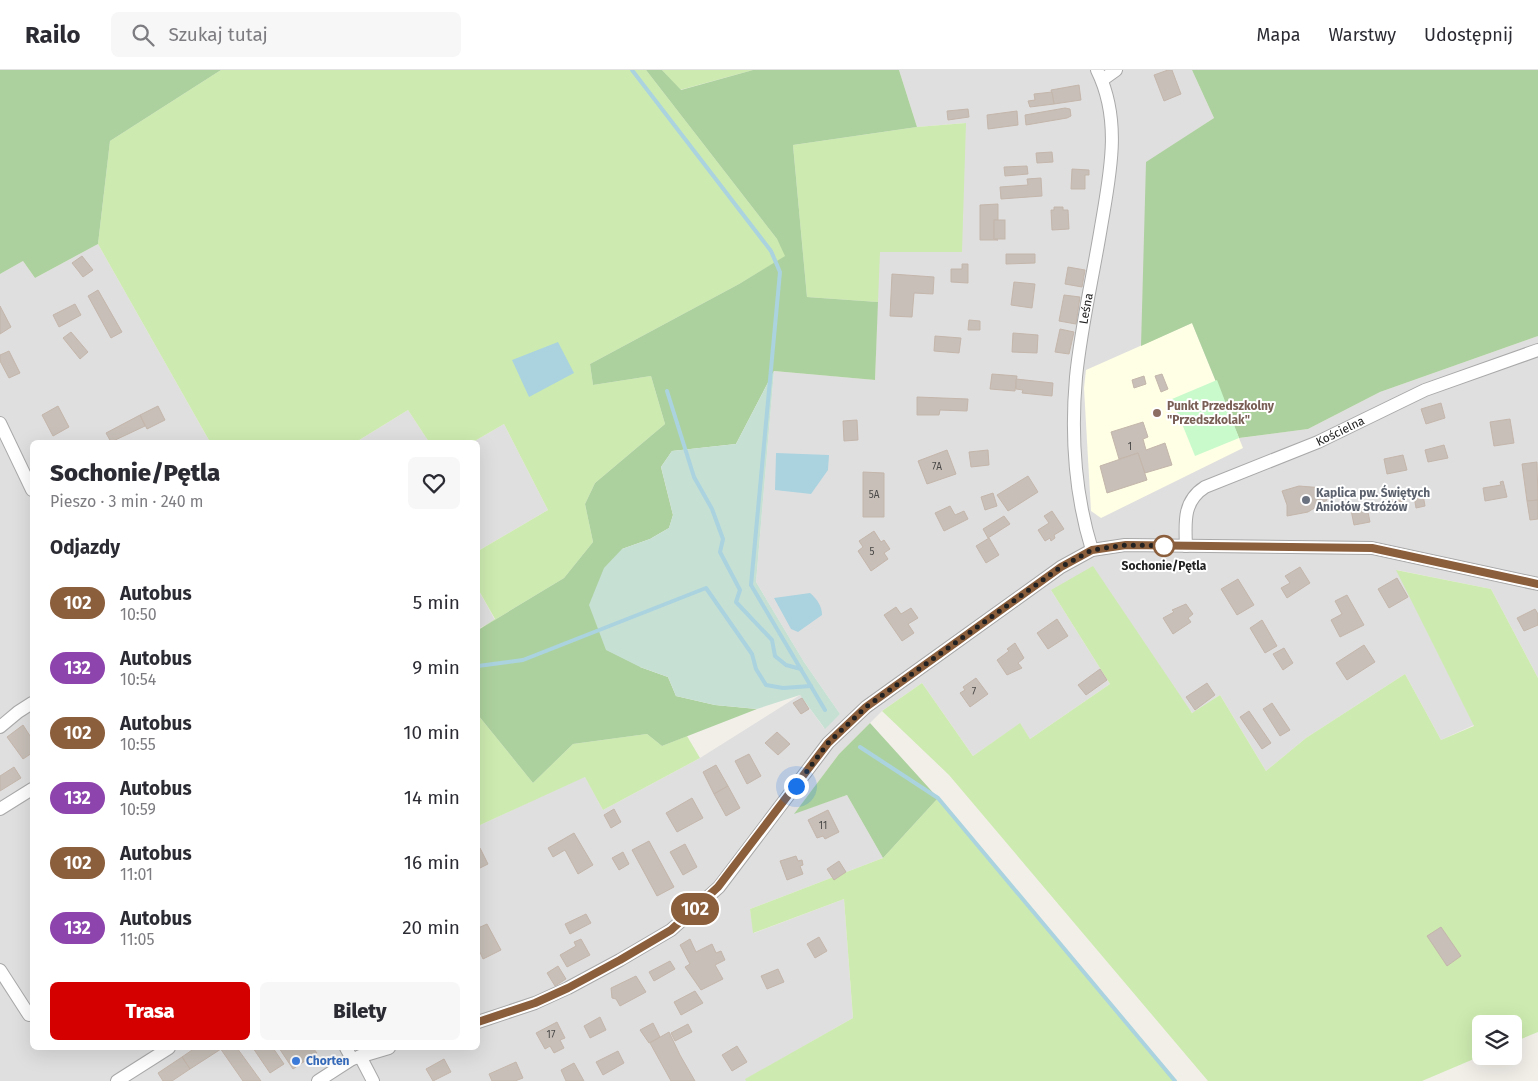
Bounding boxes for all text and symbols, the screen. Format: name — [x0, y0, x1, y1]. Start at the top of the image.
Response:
search box — [111, 12, 461, 57]
text: Railo — [25, 21, 81, 49]
icon: search — [129, 21, 157, 49]
text: Szukaj tutaj — [169, 23, 268, 46]
text: Mapa — [1256, 24, 1301, 46]
text: Warstwy — [1329, 24, 1396, 46]
text: Udostępnij — [1424, 24, 1513, 46]
street label: Leśna — [1076, 292, 1096, 325]
place label: Punkt Przedszkolny "Przedszkolak" — [1167, 399, 1275, 427]
marker: Punkt Przedszkolny "Przedszkolak" — [1151, 407, 1163, 419]
street label: Kościelna — [1314, 413, 1367, 449]
house number: 1 — [1128, 441, 1132, 453]
button: heart — [408, 457, 460, 509]
text: Sochonie/Pętla — [50, 459, 220, 487]
house number: 7A — [932, 461, 942, 473]
place label: Kaplica pw. Świętych Aniołów Stróżów — [1315, 484, 1430, 514]
house number: 5A — [869, 489, 880, 501]
text: Pieszo · 3 min · 240 m — [50, 492, 204, 511]
marker: Kaplica pw. Świętych Aniołów Stróżów — [1300, 494, 1312, 506]
marker: Sochonie/Pętla — [1153, 535, 1175, 557]
text: Odjazdy — [50, 536, 120, 559]
house number: 5 — [869, 546, 875, 558]
place label: Sochonie/Pętla — [1122, 559, 1207, 573]
text: Autobus — [120, 582, 192, 605]
text: 5 min — [413, 591, 460, 614]
text: 102 — [64, 592, 92, 614]
text: 10:50 — [120, 605, 157, 624]
text: Autobus — [120, 647, 192, 670]
text: 9 min — [412, 656, 460, 679]
text: 132 — [64, 657, 91, 679]
text: 10:54 — [120, 670, 156, 689]
house number: 7 — [972, 686, 977, 698]
text: Autobus — [120, 712, 192, 735]
text: 10 min — [403, 721, 460, 744]
text: 102 — [64, 722, 92, 744]
text: 10:55 — [120, 735, 156, 754]
your location — [784, 774, 809, 799]
text: Autobus — [120, 777, 192, 800]
text: 14 min — [404, 786, 460, 809]
text: 132 — [64, 787, 91, 809]
text: 10:59 — [120, 800, 156, 819]
house number: 11 — [819, 820, 827, 832]
text: Autobus — [120, 842, 192, 865]
text: 16 min — [404, 851, 460, 874]
text: 102 — [64, 852, 92, 874]
text: 11:01 — [120, 865, 153, 884]
line badge: 102 — [666, 893, 724, 925]
text: 102 — [681, 898, 709, 920]
text: Autobus — [120, 907, 192, 930]
text: 20 min — [402, 916, 460, 939]
text: 132 — [64, 917, 91, 939]
text: 11:05 — [120, 930, 154, 949]
button: Trasa — [50, 982, 250, 1040]
button: Bilety — [260, 982, 460, 1040]
map controls — [1472, 1015, 1522, 1065]
button: layers — [1472, 1015, 1522, 1065]
house number: 17 — [547, 1029, 556, 1041]
place label: Chorten — [306, 1054, 350, 1068]
marker: Chorten — [290, 1055, 302, 1067]

